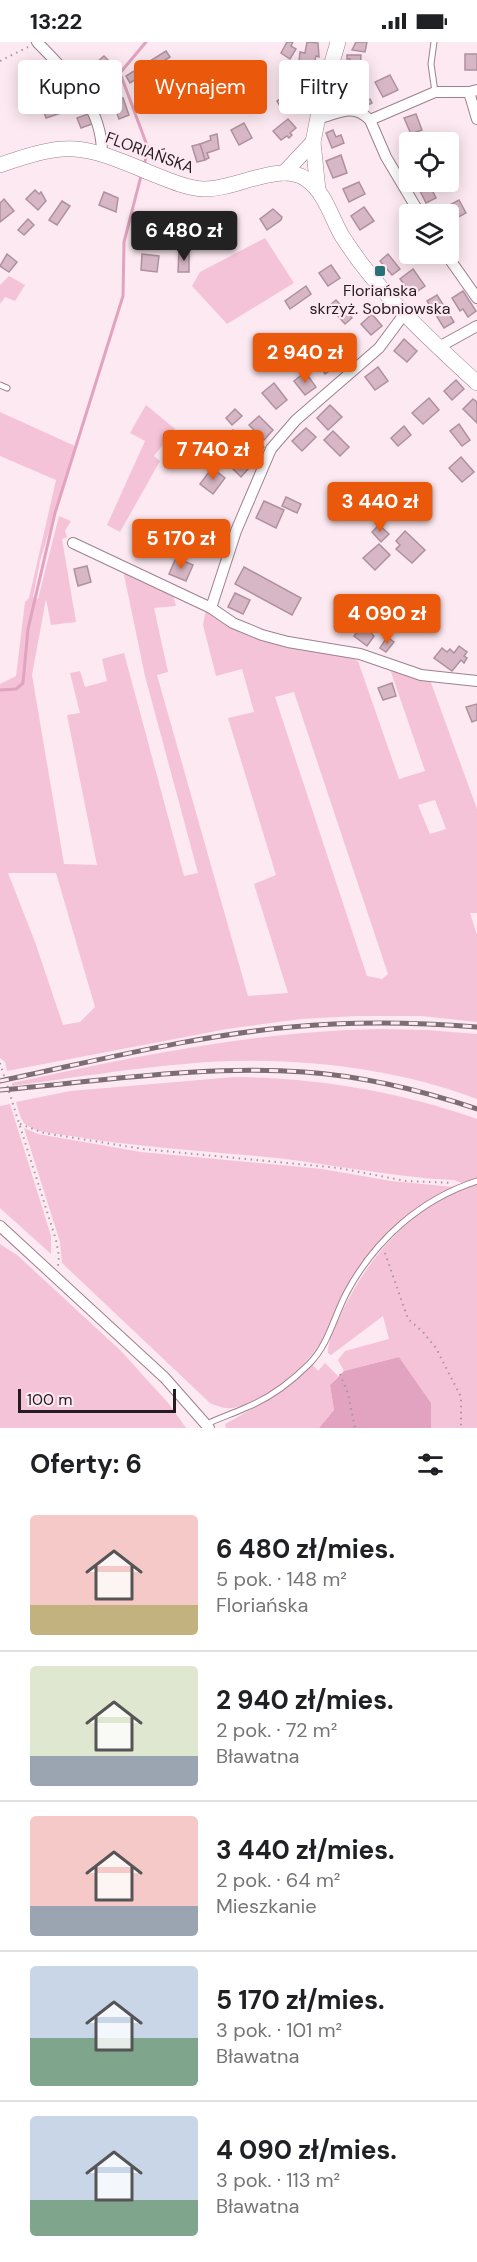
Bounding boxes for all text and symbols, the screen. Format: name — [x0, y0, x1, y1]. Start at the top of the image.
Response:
text: 13:22 — [30, 7, 82, 36]
chip: Kupno — [18, 60, 122, 114]
chip: Wynajem — [134, 60, 267, 114]
chip: Filtry — [279, 60, 369, 114]
street label: FLORIAŃSKA — [103, 127, 197, 178]
map controls — [399, 132, 459, 264]
button: locate — [399, 132, 459, 192]
button: layers — [399, 204, 459, 264]
pin: 6 480 zł — [122, 211, 246, 262]
text: 6 480 zł — [145, 217, 223, 243]
marker: Floriańska skrzyż. Sobniowska — [373, 264, 387, 278]
place label: Floriańska skrzyż. Sobniowska — [310, 280, 450, 319]
pin: 2 940 zł — [243, 333, 367, 384]
text: 2 940 zł — [267, 339, 343, 365]
pin: 7 740 zł — [151, 430, 275, 481]
text: 7 740 zł — [177, 436, 249, 462]
pin: 3 440 zł — [318, 482, 442, 533]
text: 3 440 zł — [341, 488, 419, 514]
pin: 5 170 zł — [119, 519, 243, 570]
text: 5 170 zł — [146, 525, 216, 551]
pin: 4 090 zł — [325, 594, 449, 645]
text: 4 090 zł — [348, 600, 426, 626]
scale bar — [18, 1386, 176, 1414]
text: 100 m — [27, 1389, 72, 1410]
text: Oferty: 6 — [30, 1447, 142, 1481]
icon: filters — [414, 1448, 447, 1481]
text: 6 480 zł/mies. — [216, 1532, 395, 1566]
icon: home — [78, 1539, 150, 1611]
text: 5 pok. · 148 m² — [216, 1566, 347, 1592]
text: Floriańska — [216, 1592, 309, 1618]
text: 2 940 zł/mies. — [216, 1683, 394, 1717]
icon: home — [78, 1690, 150, 1762]
text: 2 pok. · 72 m² — [216, 1717, 337, 1743]
text: Bławatna — [216, 1743, 299, 1769]
text: 3 440 zł/mies. — [216, 1833, 395, 1867]
icon: home — [78, 1840, 150, 1912]
text: 2 pok. · 64 m² — [216, 1867, 340, 1893]
text: Mieszkanie — [216, 1893, 317, 1919]
text: 5 170 zł/mies. — [216, 1983, 385, 2017]
icon: home — [78, 1990, 150, 2062]
text: 3 pok. · 101 m² — [216, 2017, 342, 2043]
text: Bławatna — [216, 2043, 299, 2069]
text: 4 090 zł/mies. — [216, 2133, 397, 2167]
icon: home — [78, 2140, 150, 2212]
text: 3 pok. · 113 m² — [216, 2167, 340, 2193]
text: Bławatna — [216, 2193, 299, 2219]

